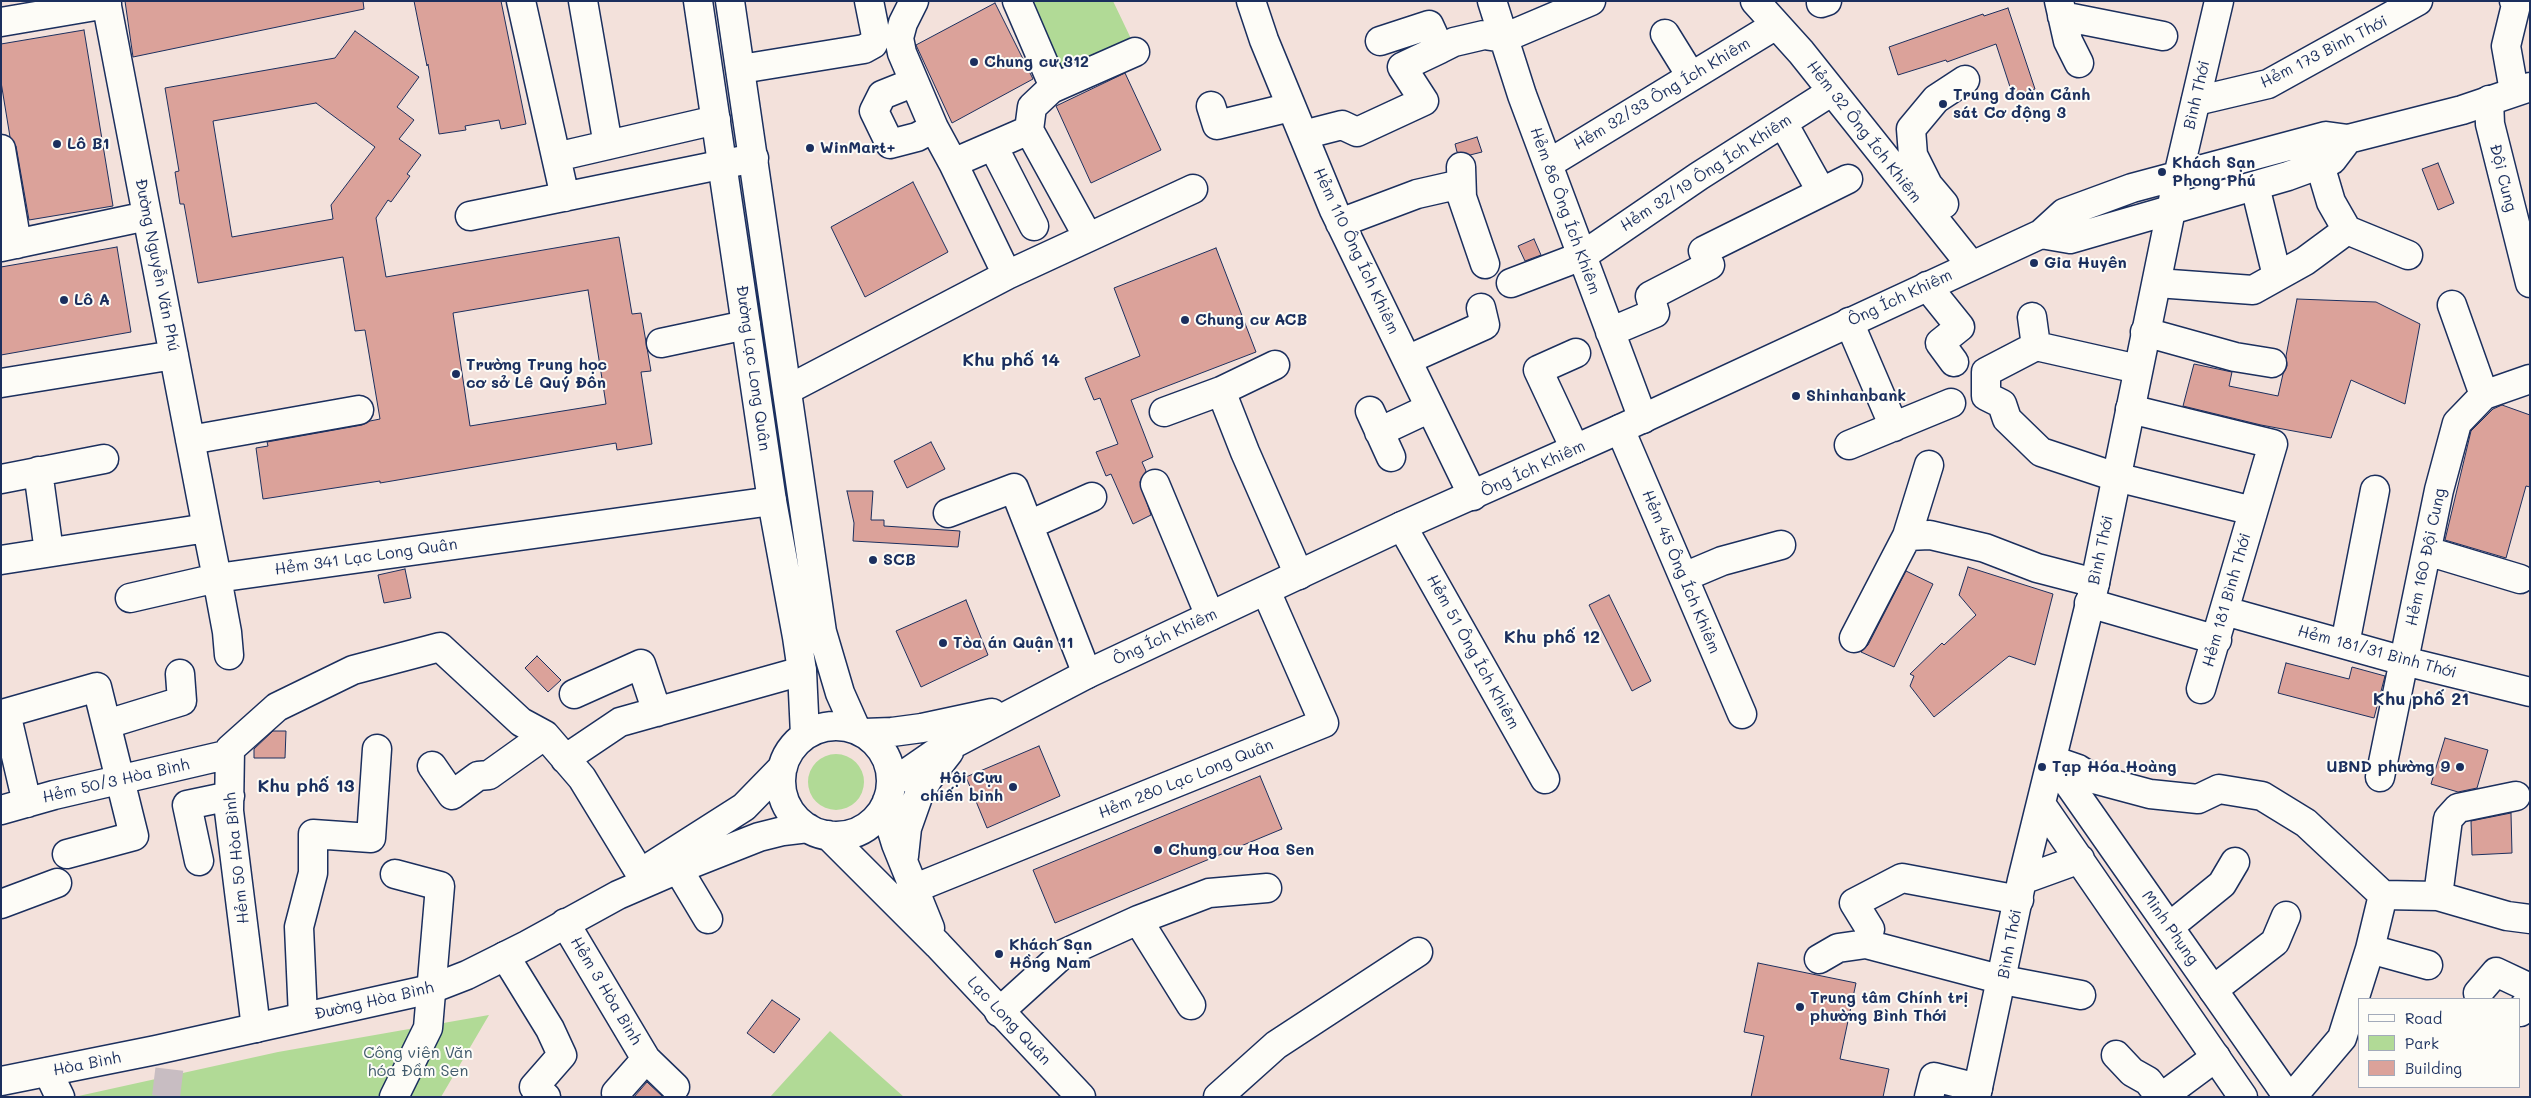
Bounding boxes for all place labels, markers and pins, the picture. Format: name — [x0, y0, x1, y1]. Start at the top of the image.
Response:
place label: Chung cư 312 — [984, 52, 1089, 72]
marker: Chung cư 312 — [968, 56, 980, 68]
place label: Trung đoàn Cảnh sát Cơ động 3 — [1953, 85, 2090, 123]
marker: Trung đoàn Cảnh sát Cơ động 3 — [1937, 98, 1949, 110]
place label: Lô B1 — [67, 134, 110, 154]
marker: Lô B1 — [51, 138, 63, 150]
place label: WinMart+ — [820, 138, 895, 158]
marker: WinMart+ — [804, 142, 816, 154]
place label: Khách Sạn Phong Phú — [2172, 153, 2256, 191]
marker: Khách Sạn Phong Phú — [2156, 166, 2168, 178]
place label: Gia Huyên — [2044, 253, 2127, 273]
marker: Gia Huyên — [2028, 257, 2040, 269]
place label: Lô A — [74, 290, 110, 310]
marker: Lô A — [58, 294, 70, 306]
place label: Chung cư ACB — [1195, 310, 1307, 330]
marker: Chung cư ACB — [1179, 314, 1191, 326]
place label: Trường Trung học cơ sở Lê Quý Đôn — [466, 355, 607, 393]
marker: Trường Trung học cơ sở Lê Quý Đôn — [450, 368, 462, 380]
place label: Shinhanbank — [1806, 386, 1906, 406]
marker: Shinhanbank — [1790, 390, 1802, 402]
place label: SCB — [883, 550, 916, 570]
marker: SCB — [867, 554, 879, 566]
place label: Tòa án Quận 11 — [953, 633, 1073, 653]
marker: Tòa án Quận 11 — [937, 637, 949, 649]
place label: Tạp Hóa Hoàng — [2052, 757, 2176, 777]
place label: UBND phường 9 — [2326, 757, 2450, 777]
marker: Tạp Hóa Hoàng — [2036, 761, 2048, 773]
marker: UBND phường 9 — [2454, 761, 2466, 773]
place label: Hội Cựu chiến binh — [920, 768, 1003, 806]
marker: Hội Cựu chiến binh — [1007, 781, 1019, 793]
place label: Chung cư Hoa Sen — [1168, 840, 1314, 860]
marker: Chung cư Hoa Sen — [1152, 844, 1164, 856]
place label: Khách Sạn Hồng Nam — [1009, 935, 1092, 973]
marker: Khách Sạn Hồng Nam — [993, 948, 1005, 960]
place label: Trung tâm Chính trị phường Bình Thới — [1810, 988, 1969, 1026]
marker: Trung tâm Chính trị phường Bình Thới — [1794, 1001, 1806, 1013]

